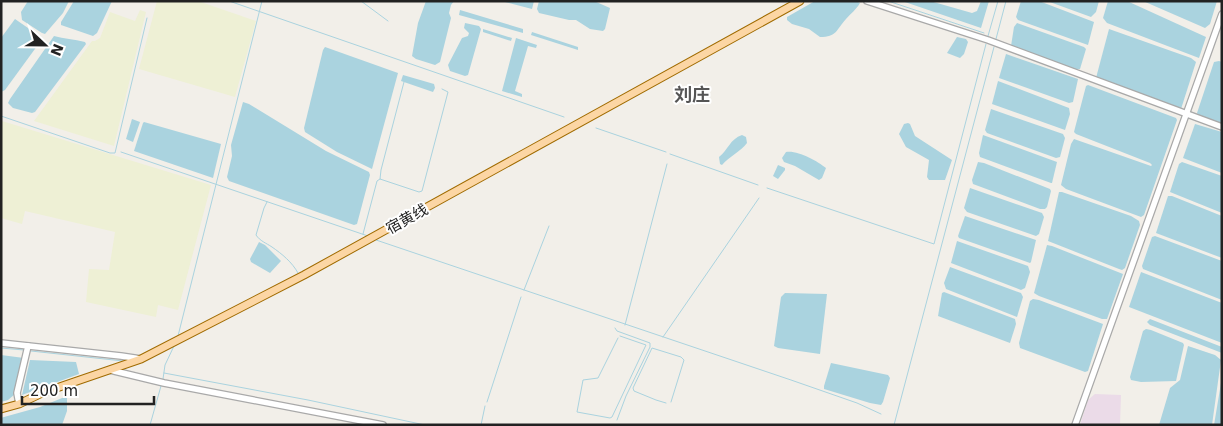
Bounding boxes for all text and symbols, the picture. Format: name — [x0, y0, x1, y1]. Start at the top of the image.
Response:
north arrow — [20, 20, 70, 70]
text: N — [47, 41, 67, 58]
district label: 刘庄 — [674, 84, 710, 105]
street label: 宿黄线 — [383, 200, 431, 238]
scale bar — [22, 374, 155, 406]
text: 200 m — [30, 382, 78, 400]

